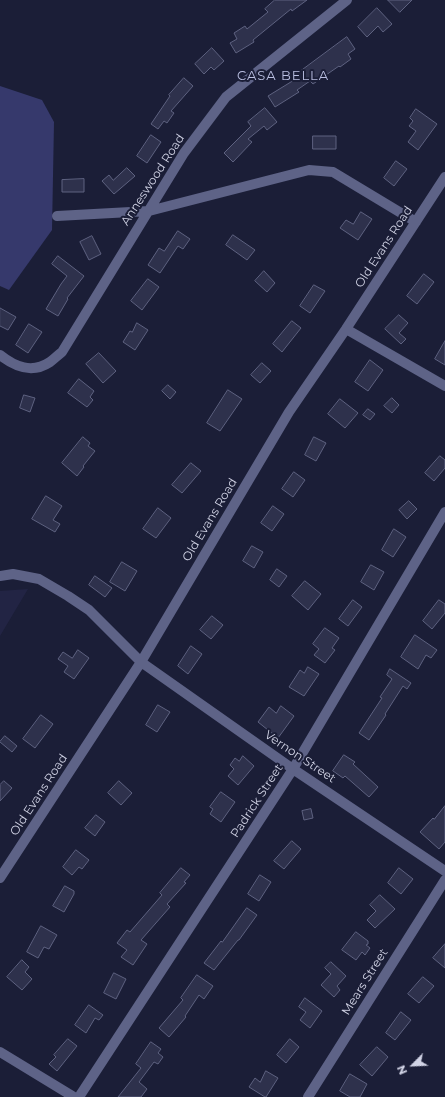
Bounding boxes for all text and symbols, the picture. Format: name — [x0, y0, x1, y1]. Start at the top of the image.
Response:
district label: CASA BELLA — [237, 68, 329, 84]
street label: Anneswood Road — [118, 132, 188, 228]
street label: Old Evans Road — [352, 204, 416, 290]
street label: Old Evans Road — [180, 476, 240, 564]
street label: Vernon Street — [262, 728, 338, 786]
street label: Old Evans Road — [7, 752, 71, 838]
street label: Padrick Street — [228, 761, 286, 841]
street label: Mears Street — [339, 946, 391, 1018]
north arrow — [393, 1045, 433, 1085]
text: N — [394, 1063, 410, 1077]

